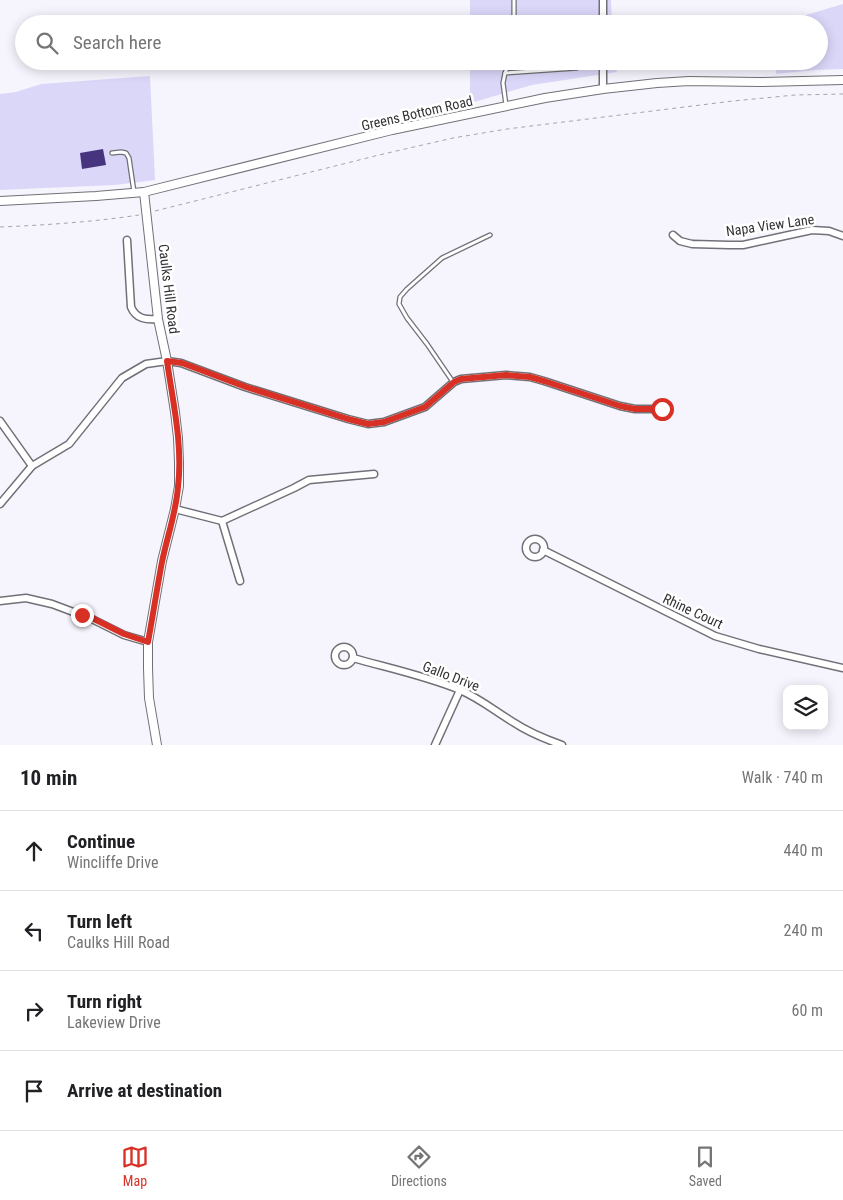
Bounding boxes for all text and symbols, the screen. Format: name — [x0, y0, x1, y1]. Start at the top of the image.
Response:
search box — [15, 15, 828, 70]
icon: search — [33, 29, 61, 57]
text: Search here — [73, 31, 161, 54]
street label: Greens Bottom Road — [360, 92, 474, 134]
street label: Napa View Lane — [725, 211, 816, 239]
street label: Caulks Hill Road — [156, 243, 182, 335]
route start — [651, 398, 674, 421]
street label: Rhine Court — [660, 590, 726, 632]
route end — [71, 604, 94, 627]
street label: Gallo Drive — [420, 658, 482, 694]
map controls — [783, 685, 828, 730]
button: layers — [783, 685, 828, 730]
text: 10 min — [20, 766, 77, 790]
text: Walk · 740 m — [742, 768, 823, 787]
text: Continue — [67, 830, 135, 853]
icon: ahead — [20, 837, 48, 865]
text: 440 m — [784, 841, 823, 860]
text: Wincliffe Drive — [67, 853, 158, 872]
text: Turn left — [67, 910, 132, 933]
icon: left — [20, 917, 48, 945]
text: 240 m — [784, 921, 823, 940]
text: Caulks Hill Road — [67, 933, 170, 952]
text: Turn right — [67, 990, 142, 1013]
icon: right — [20, 997, 48, 1025]
text: 60 m — [791, 1001, 823, 1020]
text: Lakeview Drive — [67, 1013, 161, 1032]
icon: arrive — [20, 1077, 48, 1105]
text: Arrive at destination — [67, 1079, 222, 1102]
tab: Map — [121, 1143, 149, 1189]
tab: Directions — [391, 1143, 447, 1189]
tab: Saved — [689, 1143, 722, 1189]

